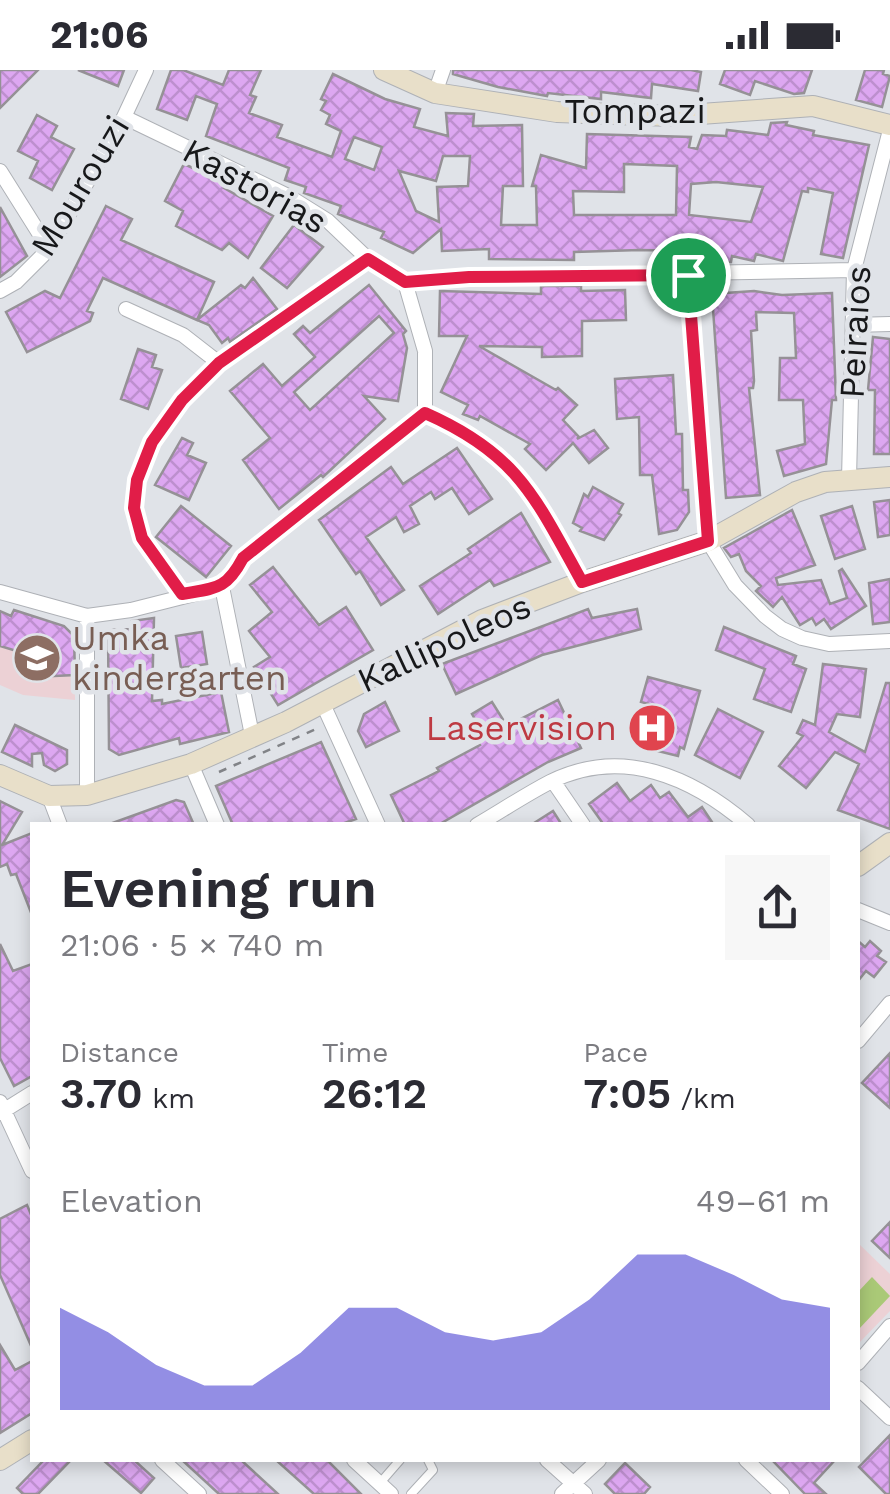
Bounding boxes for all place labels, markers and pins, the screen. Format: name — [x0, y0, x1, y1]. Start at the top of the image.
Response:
pin — [646, 233, 731, 318]
place label: Umka kindergarten — [72, 617, 287, 699]
school or university icon: Umka kindergarten — [11, 632, 63, 684]
hospital icon: Laservision — [626, 702, 678, 754]
place label: Laservision — [425, 707, 617, 749]

